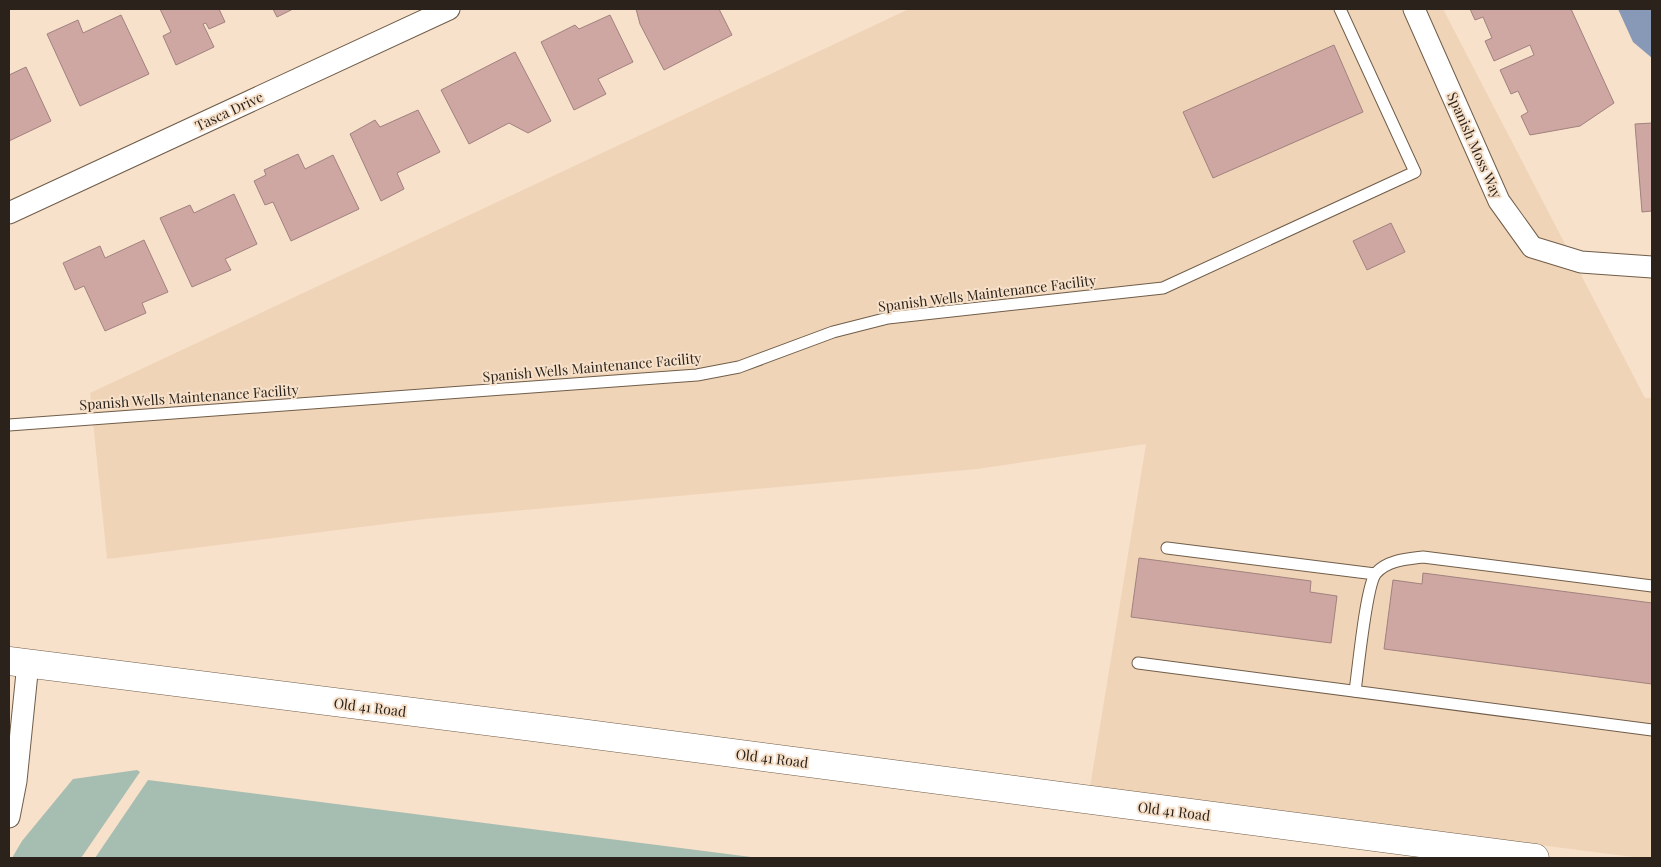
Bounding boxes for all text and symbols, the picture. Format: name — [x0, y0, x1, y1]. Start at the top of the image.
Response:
street label: Tasca Drive — [192, 87, 266, 135]
street label: Spanish Moss Way — [1443, 89, 1507, 201]
street label: Spanish Wells Maintenance Facility — [877, 270, 1097, 316]
street label: Spanish Wells Maintenance Facility — [482, 348, 702, 386]
street label: Spanish Wells Maintenance Facility — [79, 380, 299, 414]
street label: Old 41 Road — [333, 693, 407, 721]
street label: Old 41 Road — [735, 744, 809, 772]
street label: Old 41 Road — [1137, 797, 1211, 825]

